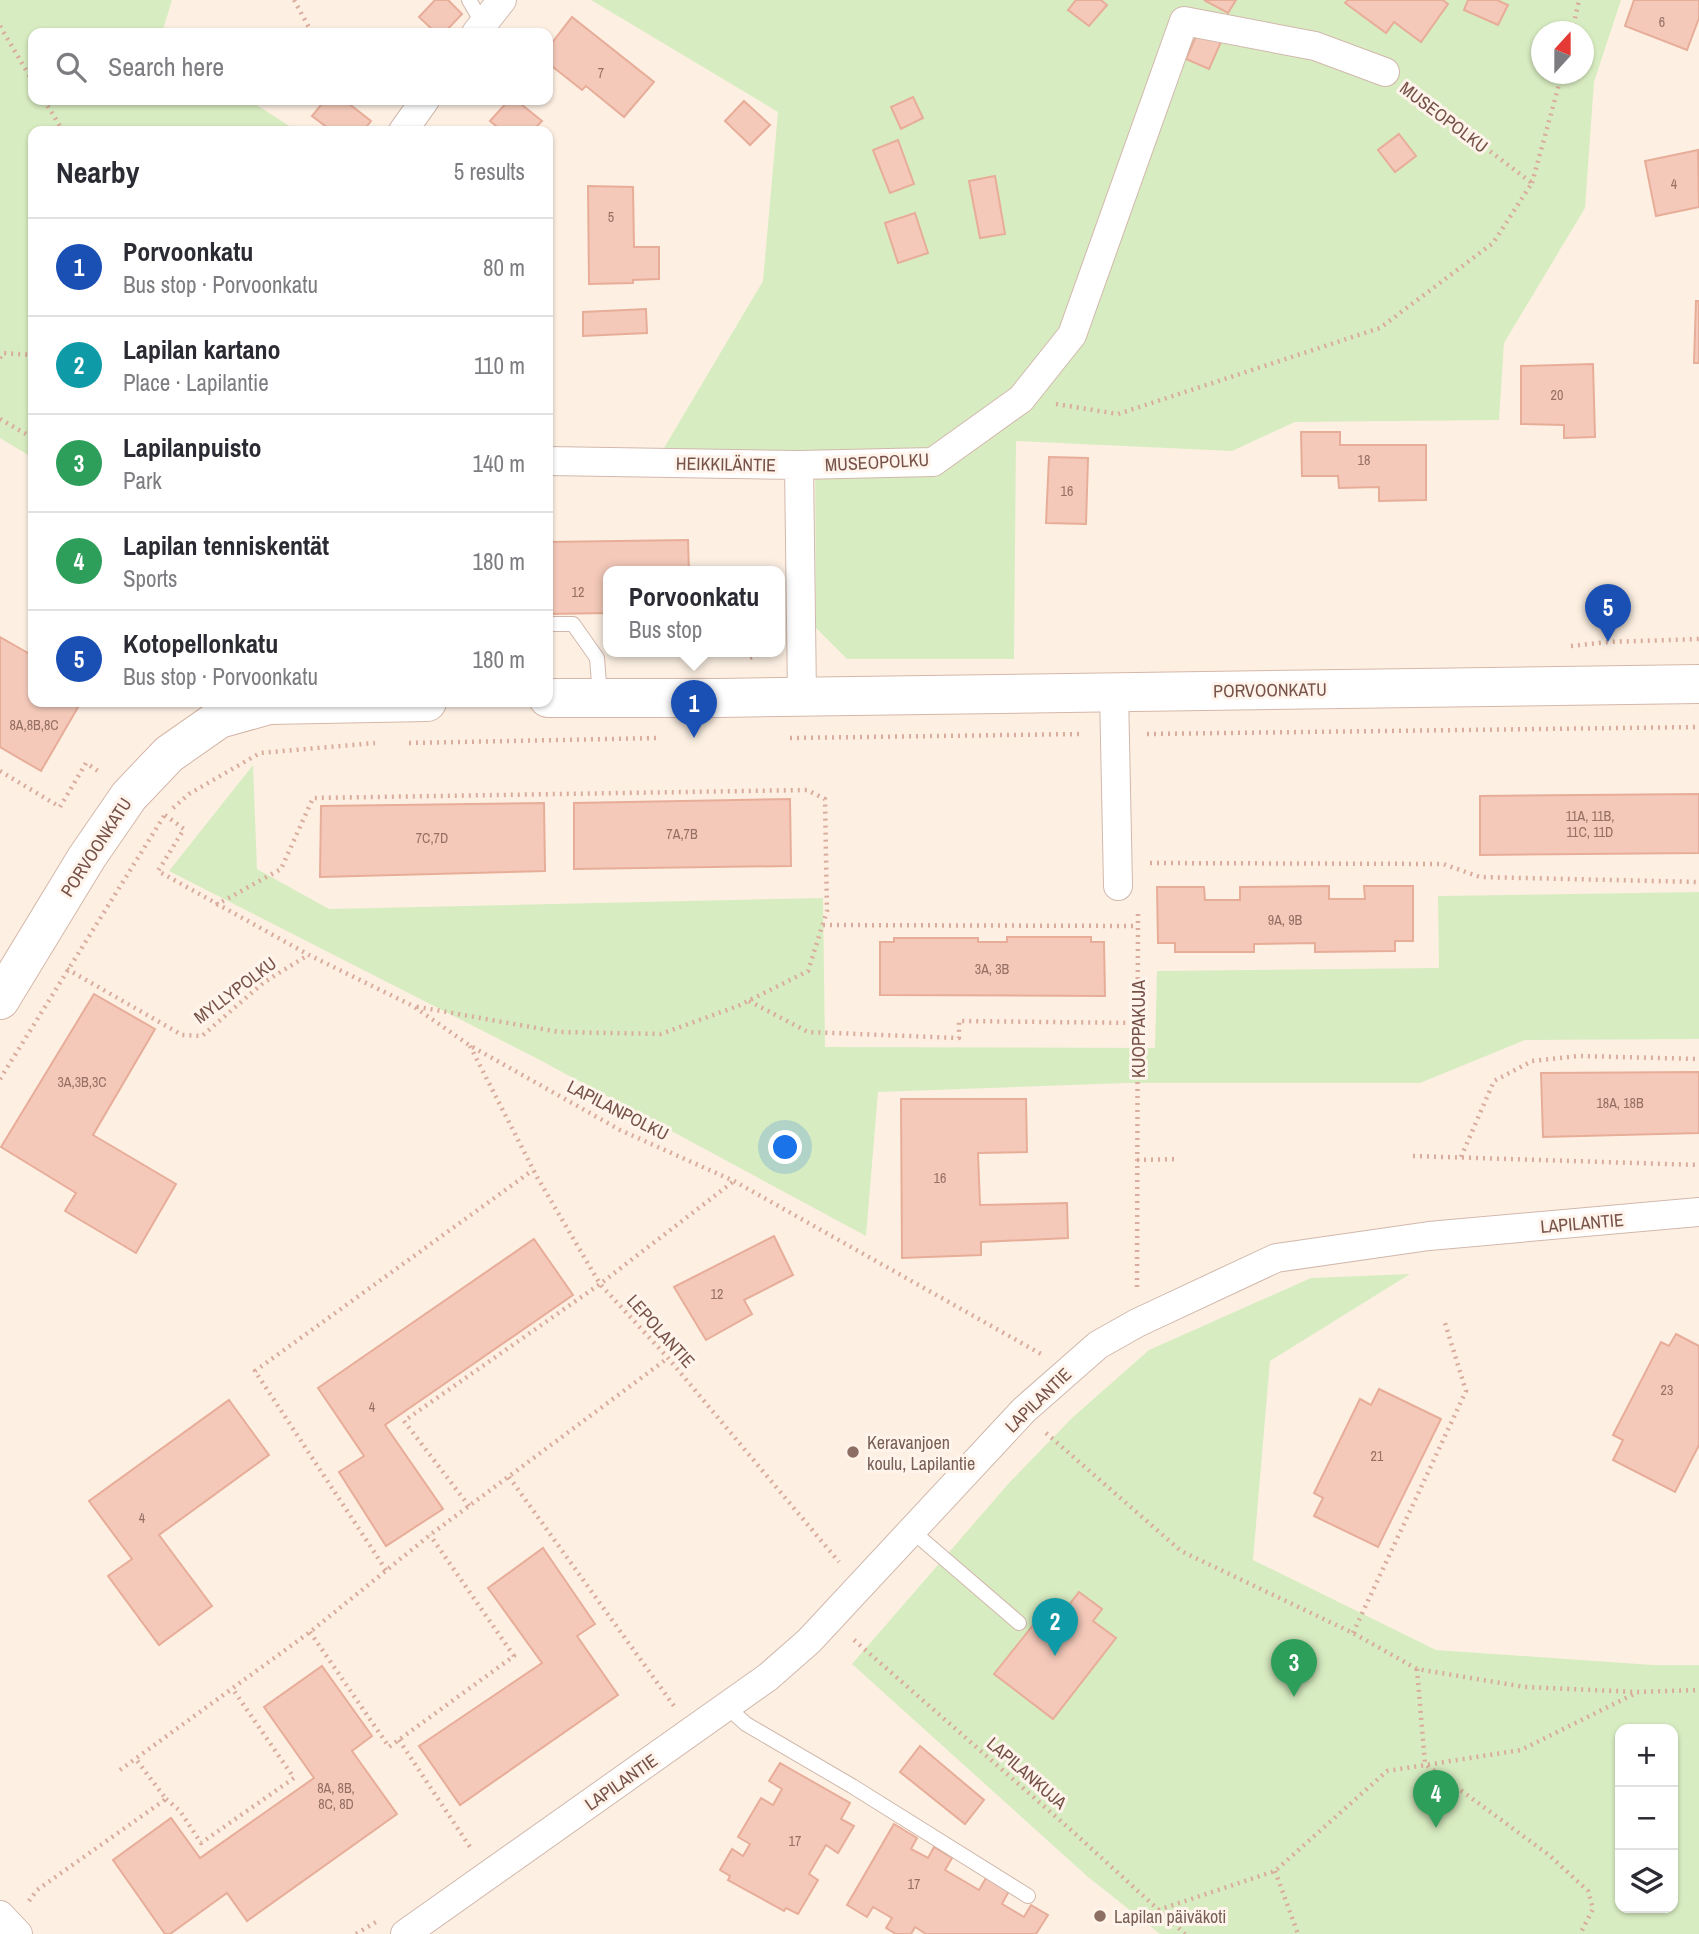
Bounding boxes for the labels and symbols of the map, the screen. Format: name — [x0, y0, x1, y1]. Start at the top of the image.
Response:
house number: 6 — [1659, 13, 1665, 31]
north arrow — [1531, 21, 1594, 84]
house number: 7 — [598, 64, 604, 82]
street label: MUSEOPOLKU — [1395, 76, 1493, 158]
house number: 4 — [1671, 175, 1678, 193]
house number: 5 — [608, 208, 614, 226]
house number: 20 — [1551, 386, 1563, 404]
street label: MUSEOPOLKU — [824, 447, 930, 477]
street label: HEIKKILÄNTIE — [676, 451, 776, 477]
house number: 18 — [1358, 451, 1370, 469]
house number: 16 — [1061, 482, 1073, 500]
house number: 12 — [572, 583, 584, 601]
pin: 5 — [1585, 584, 1631, 642]
street label: PORVOONKATU — [1213, 677, 1327, 703]
pin: 1 — [671, 680, 717, 738]
house number: 8A,8B,8C — [9, 716, 59, 734]
street label: PORVOONKATU — [55, 793, 137, 901]
house number: 11A, 11B, 11C, 11D — [1566, 807, 1614, 841]
house number: 7A,7B — [666, 825, 698, 843]
house number: 7C,7D — [416, 829, 448, 847]
house number: 9A, 9B — [1268, 911, 1303, 929]
street label: MYLLYPOLKU — [189, 951, 281, 1029]
house number: 3A, 3B — [975, 960, 1010, 978]
street label: KUOPPAKUJA — [1126, 980, 1151, 1078]
house number: 3A,3B,3C — [57, 1073, 107, 1091]
street label: LAPILANPOLKU — [563, 1074, 673, 1146]
house number: 18A, 18B — [1596, 1094, 1644, 1112]
your location — [768, 1130, 802, 1164]
house number: 16 — [934, 1169, 946, 1187]
street label: LAPILANTIE — [1539, 1207, 1625, 1239]
house number: 12 — [711, 1285, 723, 1303]
street label: LEPOLANTIE — [621, 1289, 701, 1373]
street label: LAPILANTIE — [999, 1362, 1077, 1438]
house number: 23 — [1661, 1381, 1673, 1399]
house number: 4 — [369, 1398, 376, 1416]
place label: Keravanjoen koulu, Lapilantie — [867, 1430, 975, 1476]
marker: Keravanjoen koulu, Lapilantie — [845, 1444, 861, 1460]
house number: 21 — [1371, 1447, 1384, 1465]
house number: 4 — [139, 1509, 146, 1527]
pin: 2 — [1032, 1598, 1078, 1656]
pin: 3 — [1271, 1639, 1317, 1697]
street label: LAPILANKUJA — [982, 1731, 1072, 1815]
street label: LAPILANTIE — [580, 1748, 662, 1816]
pin: 4 — [1413, 1770, 1459, 1828]
house number: 8A, 8B, 8C, 8D — [317, 1779, 355, 1813]
house number: 17 — [789, 1832, 801, 1850]
house number: 17 — [908, 1875, 920, 1893]
place label: Lapilan päiväkoti — [1114, 1904, 1226, 1929]
marker: Lapilan päiväkoti — [1092, 1908, 1108, 1924]

